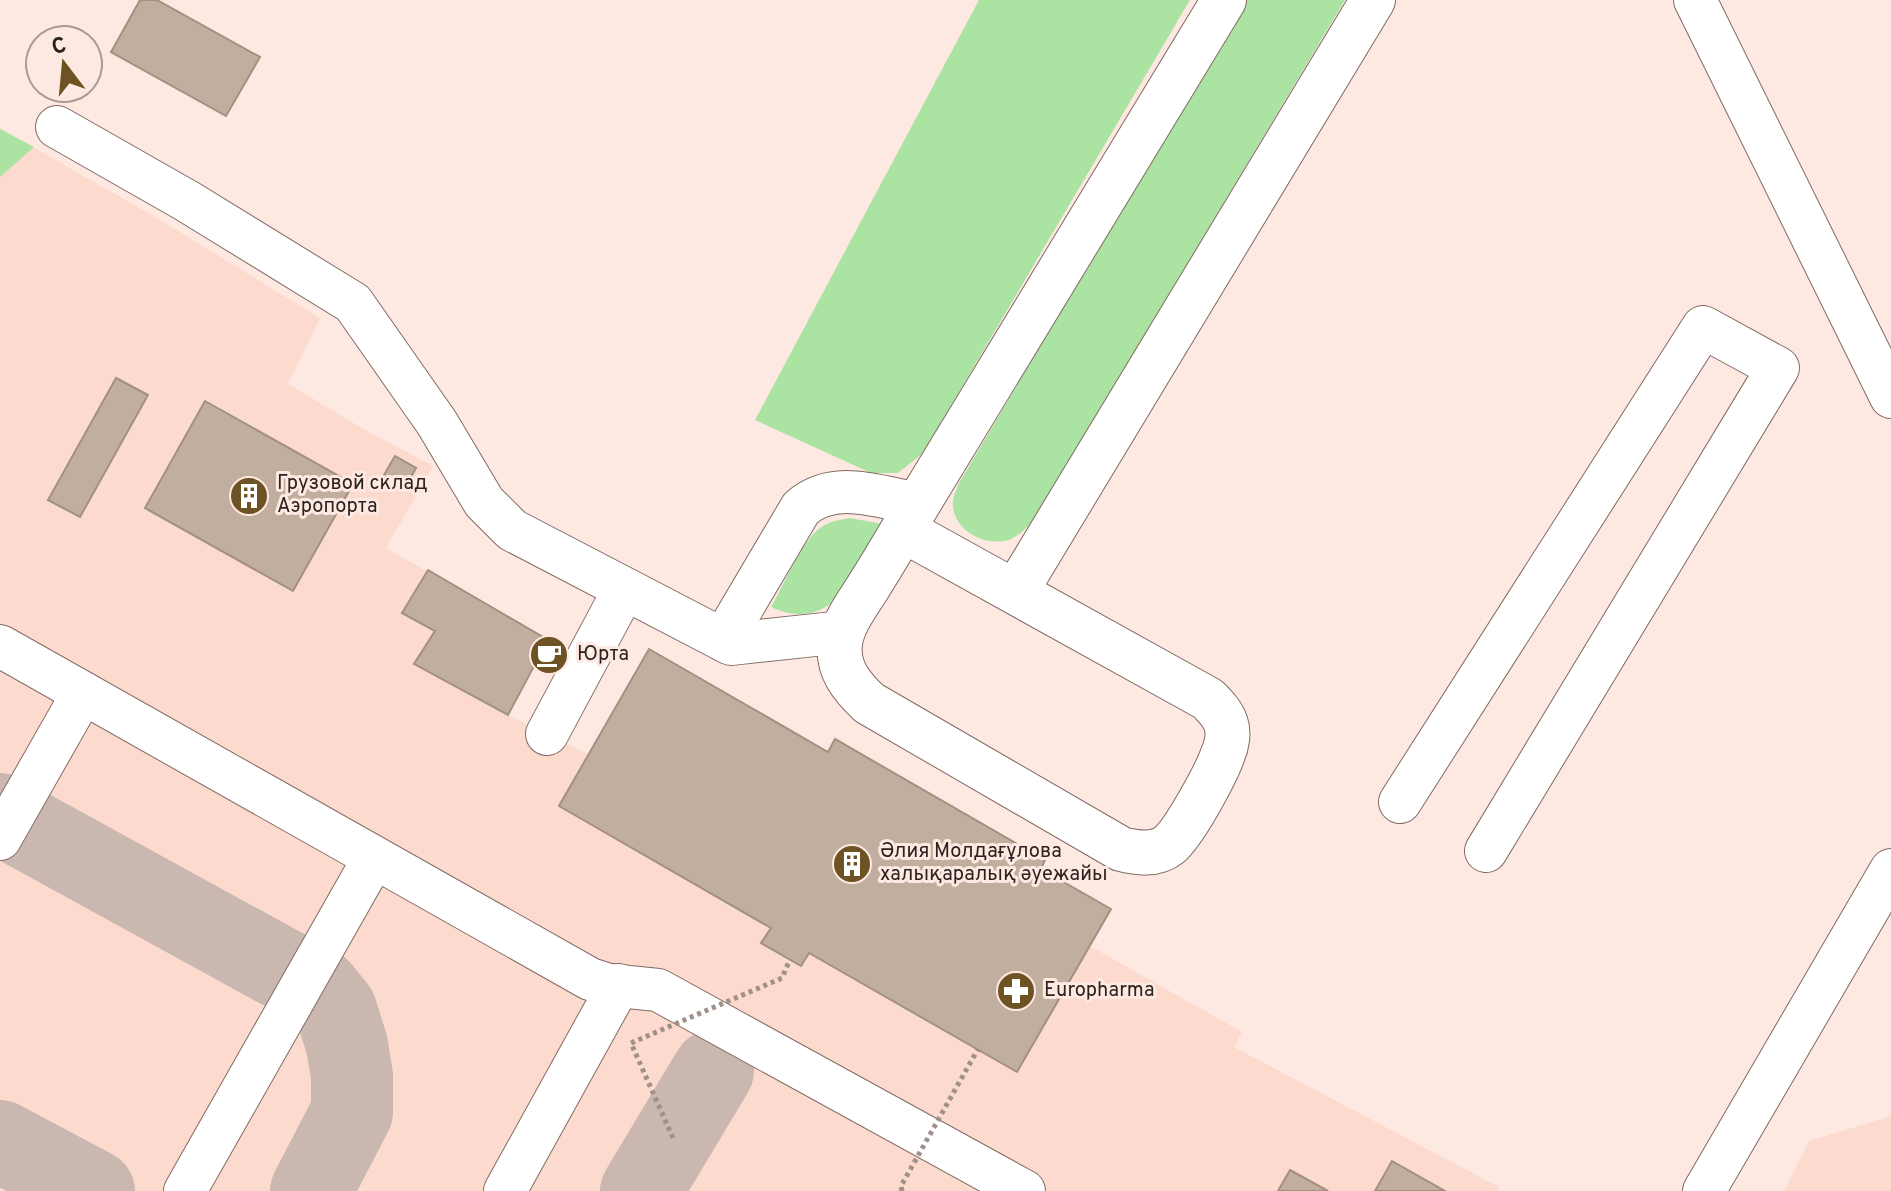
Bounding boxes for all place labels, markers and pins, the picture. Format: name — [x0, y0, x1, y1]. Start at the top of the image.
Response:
place label: Грузовой склад Аэропорта — [277, 471, 428, 520]
building icon: Грузовой склад Аэропорта — [228, 475, 270, 517]
cafe icon: Юрта — [528, 634, 570, 676]
place label: Юрта — [577, 642, 629, 668]
place label: Әлия Молдағұлова халықаралық әуежайы — [880, 839, 1108, 888]
building icon: Әлия Молдағұлова халықаралық әуежайы — [831, 843, 873, 885]
pharmacy icon: Europharma — [995, 970, 1037, 1012]
place label: Europharma — [1044, 978, 1154, 1004]

